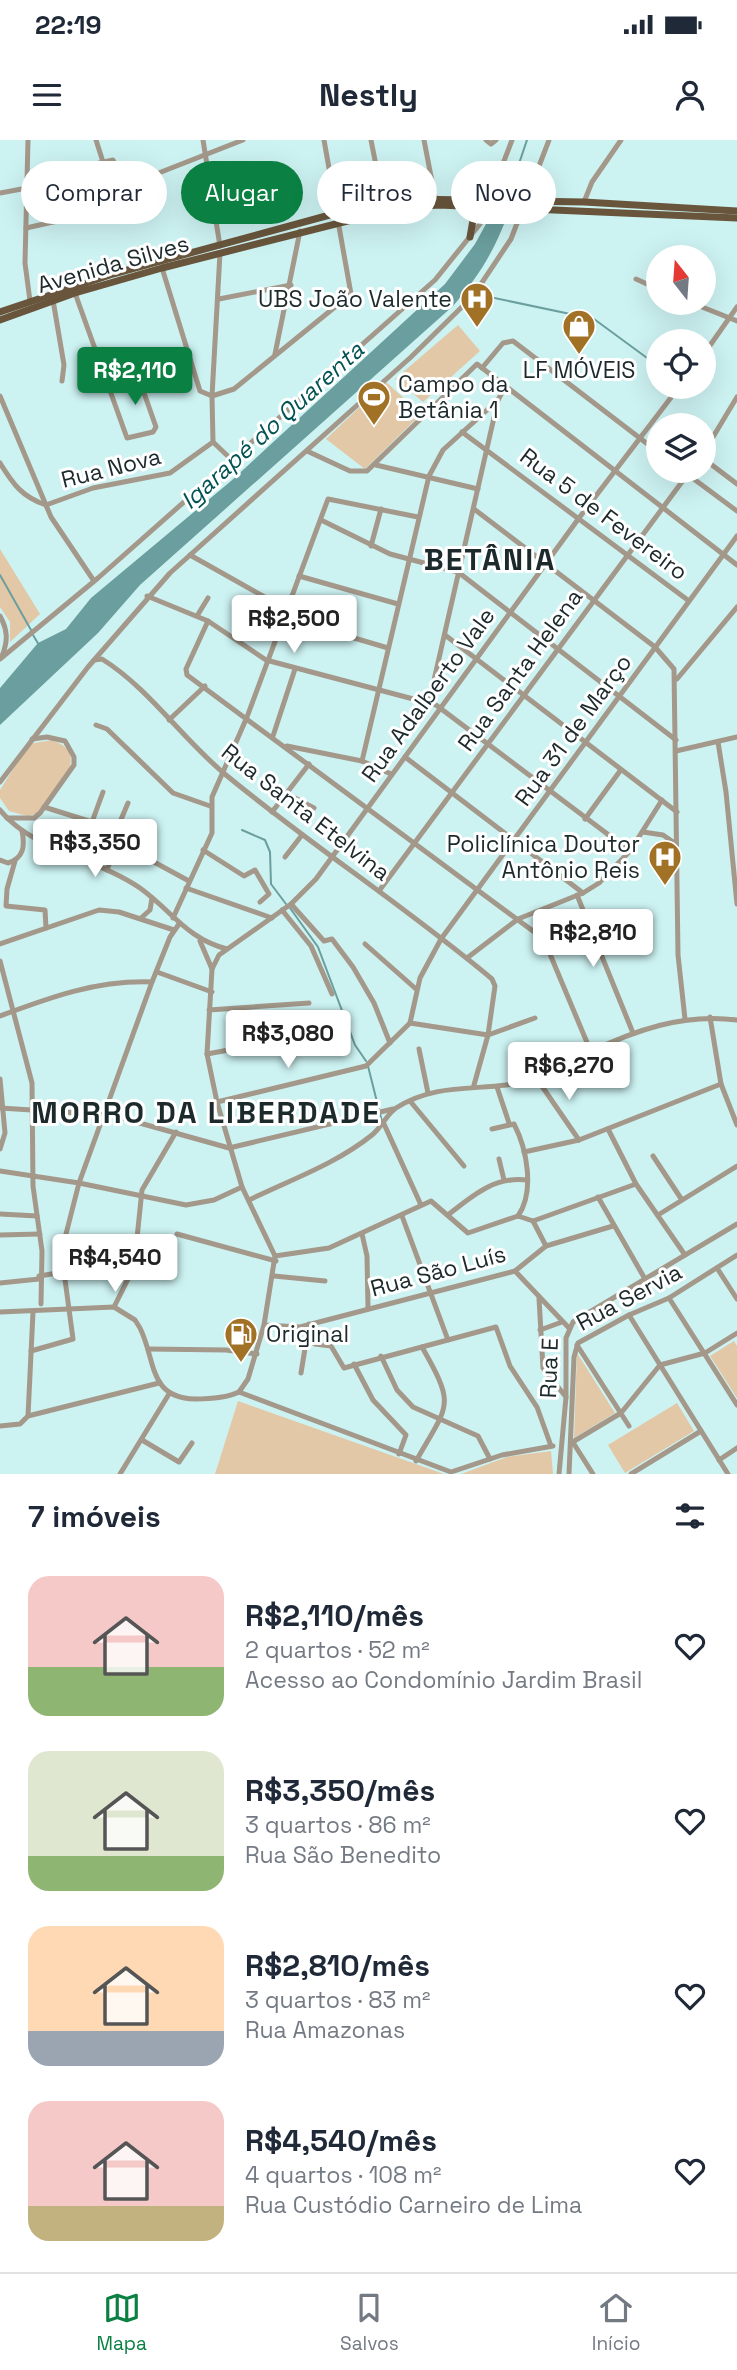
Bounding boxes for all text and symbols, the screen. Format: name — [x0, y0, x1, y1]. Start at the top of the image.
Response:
text: 22:19 — [35, 8, 101, 42]
text: Nestly — [319, 75, 418, 115]
icon: menu — [28, 76, 66, 114]
icon: person — [671, 76, 709, 114]
chip: Comprar — [21, 161, 167, 224]
chip: Alugar — [181, 161, 303, 224]
chip: Filtros — [317, 161, 437, 224]
chip: Novo — [451, 161, 556, 224]
street label: Avenida Silves — [34, 228, 192, 300]
north arrow — [646, 245, 716, 315]
map controls — [646, 245, 716, 483]
hospital icon: UBS João Valente — [458, 280, 496, 329]
place label: UBS João Valente — [258, 284, 452, 314]
shop icon: LF MÓVEIS — [560, 307, 598, 356]
button: locate — [646, 329, 716, 399]
water label: Igarapé do Quarenta — [174, 334, 370, 516]
pin: R$2,110 — [70, 348, 200, 407]
text: R$2,110 — [93, 355, 177, 385]
place label: LF MÓVEIS — [523, 355, 635, 385]
place label: Campo da Betânia 1 — [398, 369, 509, 425]
sports icon: Campo da Betânia 1 — [355, 378, 393, 427]
button: layers — [646, 413, 716, 483]
street label: Rua Nova — [58, 441, 164, 495]
street label: Rua 5 de Fevereiro — [514, 441, 694, 587]
district label: BETÂNIA — [424, 540, 556, 579]
street label: Rua Santa Helena — [451, 583, 589, 757]
pin: R$2,500 — [229, 596, 359, 655]
street label: Rua Adalberto Vale — [355, 602, 501, 788]
text: R$2,500 — [248, 603, 340, 633]
street label: Rua 31 de Março — [508, 648, 638, 812]
street label: Rua Santa Etelvina — [216, 737, 396, 887]
pin: R$3,350 — [30, 820, 160, 879]
text: R$3,350 — [49, 827, 141, 857]
place label: Policlínica Doutor Antônio Reis — [447, 829, 640, 885]
hospital icon: Policlínica Doutor Antônio Reis — [646, 838, 684, 887]
pin: R$2,810 — [528, 910, 658, 969]
text: R$2,810 — [549, 917, 637, 947]
pin: R$3,080 — [223, 1010, 353, 1070]
text: R$3,080 — [242, 1018, 334, 1048]
pin: R$6,270 — [504, 1042, 634, 1102]
text: R$6,270 — [524, 1050, 614, 1080]
district label: MORRO DA LIBERDADE — [31, 1093, 381, 1132]
pin: R$4,540 — [50, 1234, 180, 1294]
street label: Rua São Luís — [367, 1239, 509, 1303]
text: R$4,540 — [68, 1242, 162, 1272]
street label: Rua Servia — [571, 1257, 687, 1337]
fuel station icon: Original — [222, 1315, 260, 1364]
place label: Original — [266, 1319, 349, 1349]
street label: Rua E — [533, 1337, 565, 1399]
text: 7 imóveis — [28, 1497, 161, 1536]
icon: filters — [671, 1497, 709, 1535]
text: R$2,110/mês — [245, 1596, 424, 1635]
icon: home — [84, 1604, 168, 1688]
icon: heart — [671, 1627, 709, 1665]
text: 2 quartos · 52 m² — [245, 1635, 430, 1665]
text: Acesso ao Condomínio Jardim Brasil — [245, 1665, 642, 1695]
text: R$3,350/mês — [245, 1771, 435, 1810]
icon: home — [84, 1779, 168, 1863]
icon: heart — [671, 1802, 709, 1840]
text: 3 quartos · 86 m² — [245, 1810, 431, 1840]
text: Rua São Benedito — [245, 1840, 441, 1870]
text: R$2,810/mês — [245, 1946, 430, 1985]
icon: home — [84, 1954, 168, 2038]
icon: heart — [671, 1977, 709, 2015]
text: 3 quartos · 83 m² — [245, 1985, 431, 2015]
text: Rua Amazonas — [245, 2015, 405, 2045]
text: R$4,540/mês — [245, 2121, 437, 2160]
icon: home — [84, 2129, 168, 2213]
icon: heart — [671, 2152, 709, 2190]
text: 4 quartos · 108 m² — [245, 2160, 442, 2190]
text: Rua Custódio Carneiro de Lima — [245, 2190, 582, 2220]
tab: Mapa — [96, 2289, 147, 2356]
tab: Salvos — [340, 2289, 399, 2356]
tab: Início — [592, 2289, 641, 2356]

